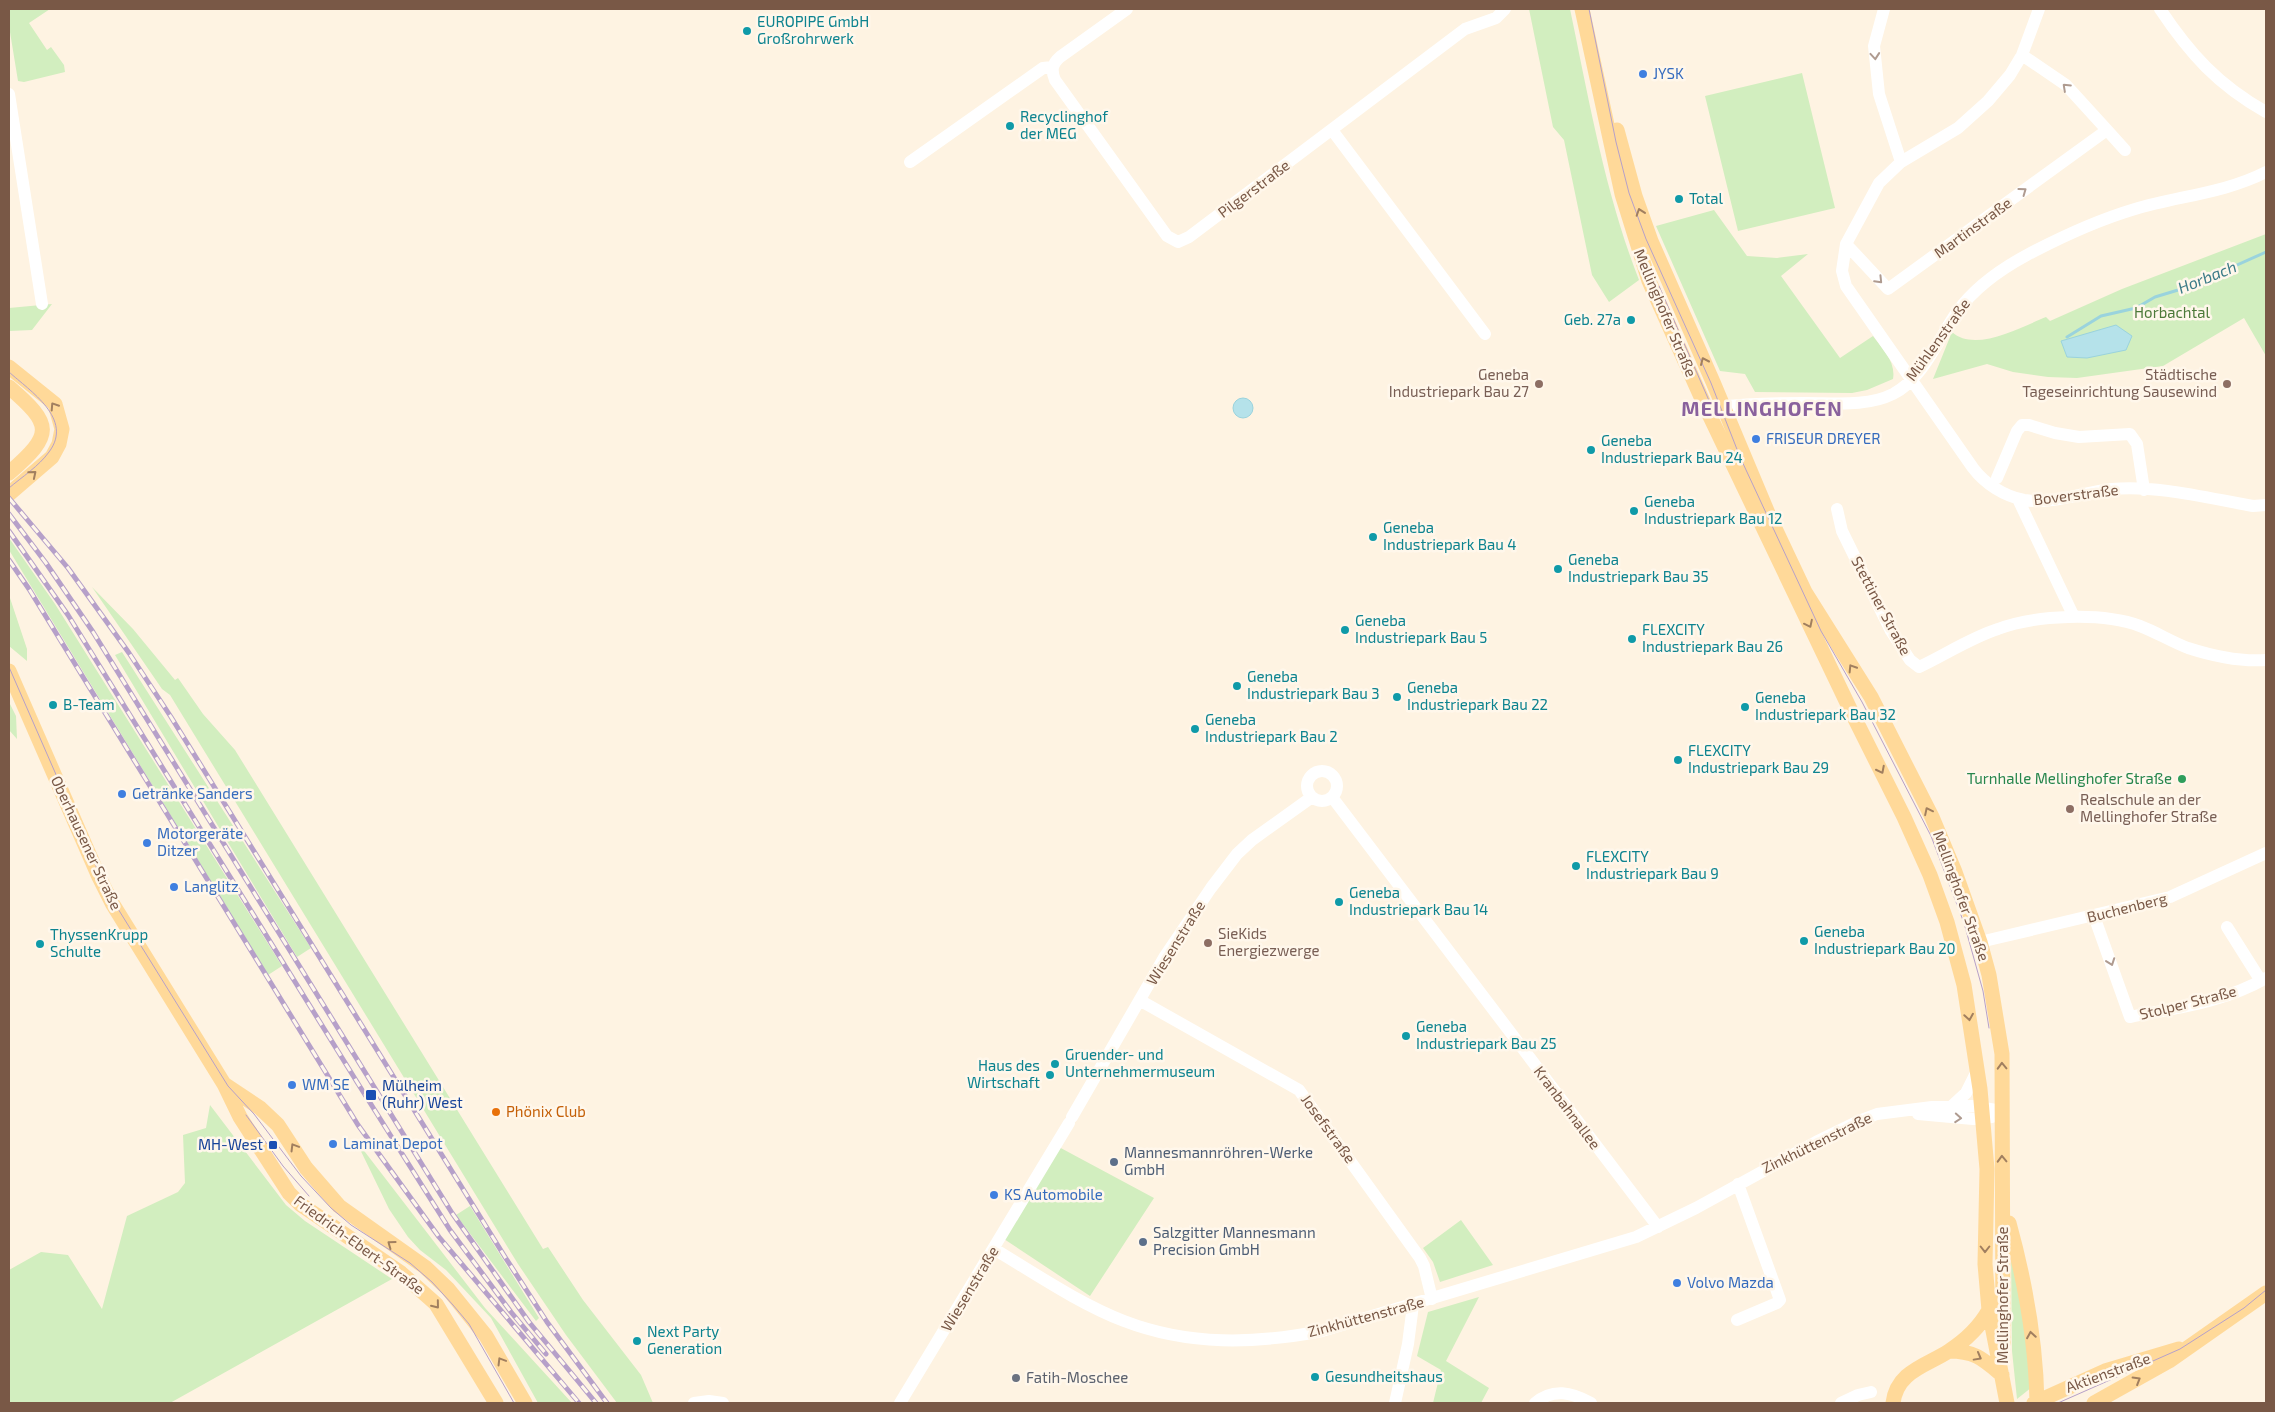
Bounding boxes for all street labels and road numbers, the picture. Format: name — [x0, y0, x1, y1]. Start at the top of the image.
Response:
street label: Pilgerstraße — [1214, 155, 1293, 221]
street label: Martinstraße — [1930, 193, 2015, 261]
street label: Mellinghofer Straße — [1631, 246, 1701, 379]
street label: Mühlenstraße — [1901, 295, 1973, 384]
street label: Boverstraße — [2032, 480, 2119, 508]
street label: Stettiner Straße — [1848, 553, 1916, 658]
street label: Oberhausener Straße — [48, 773, 126, 913]
street label: Mellinghofer Straße — [1930, 828, 1994, 963]
street label: Buchenberg — [2085, 888, 2169, 926]
street label: Wiesenstraße — [1142, 897, 1208, 988]
street label: Stolper Straße — [2137, 981, 2238, 1023]
street label: Kranbahnallee — [1531, 1062, 1605, 1152]
street label: Josefstraße — [1298, 1090, 1360, 1166]
street label: Zinkhüttenstraße — [1759, 1108, 1874, 1176]
street label: Friedrich-Ebert-Straße — [291, 1191, 428, 1297]
street label: Mellinghofer Straße — [1993, 1226, 2011, 1364]
street label: Wiesenstraße — [937, 1243, 1002, 1334]
street label: Zinkhüttenstraße — [1306, 1292, 1426, 1340]
street label: Aktienstraße — [2063, 1348, 2153, 1396]

